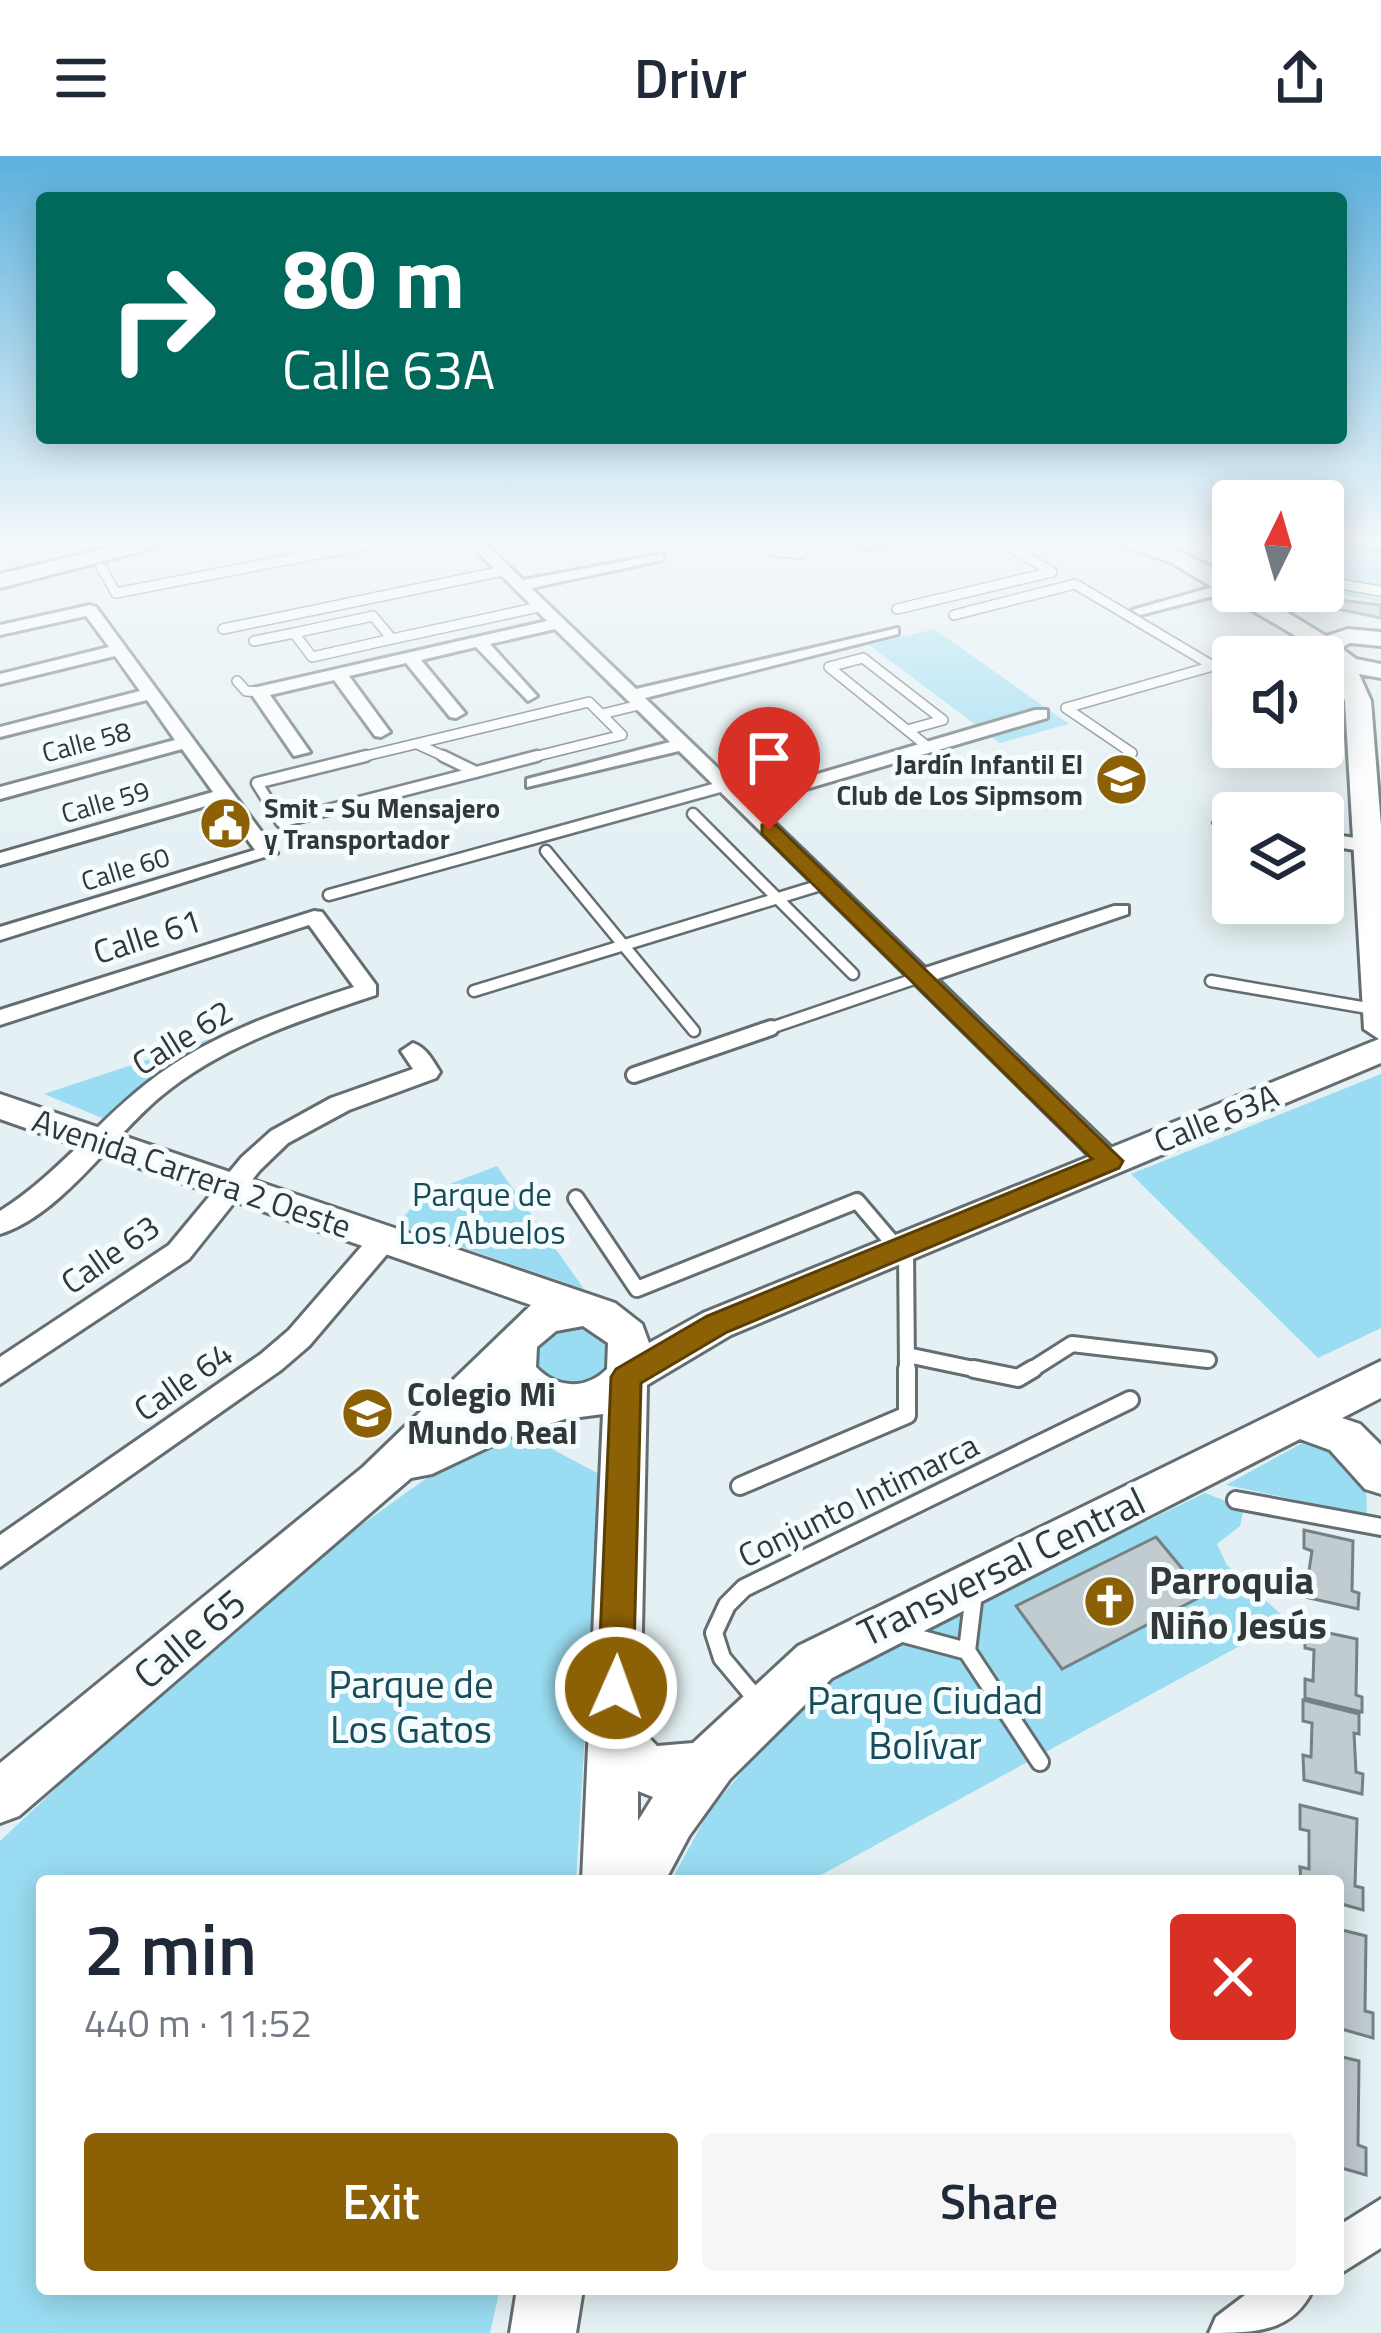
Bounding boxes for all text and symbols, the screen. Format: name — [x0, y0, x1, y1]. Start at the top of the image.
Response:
text: Drivr — [634, 37, 747, 119]
icon: menu — [48, 45, 114, 111]
icon: share — [1267, 45, 1333, 111]
text: 80 m — [282, 213, 465, 341]
icon: right — [84, 240, 240, 396]
text: Calle 63A — [282, 328, 495, 410]
north arrow — [1212, 480, 1344, 612]
map controls — [1212, 480, 1344, 924]
button: sound — [1212, 636, 1344, 768]
pin — [718, 707, 820, 830]
street label: Calle 58 — [37, 709, 135, 773]
icon: arrive — [736, 725, 802, 791]
place label: Jardín Infantil El Club de Los Sipmsom — [836, 743, 1083, 815]
school or university icon: Jardín Infantil El Club de Los Sipmsom — [1094, 751, 1150, 807]
street label: Calle 59 — [56, 769, 154, 833]
place label: Smit - Su Mensajero y Transportador — [264, 787, 500, 859]
button: layers — [1212, 792, 1344, 924]
public building icon: Smit - Su Mensajero y Transportador — [197, 795, 253, 851]
street label: Calle 60 — [76, 835, 174, 901]
street label: Calle 61 — [87, 895, 207, 977]
street label: Calle 62 — [122, 986, 242, 1088]
street label: Calle 63A — [1146, 1070, 1286, 1166]
street label: Avenida Carrera 2 Oeste — [26, 1095, 358, 1251]
park label: Parque de Los Abuelos — [398, 1169, 566, 1257]
street label: Calle 63 — [50, 1202, 170, 1306]
street label: Calle 64 — [123, 1329, 243, 1433]
place label: Colegio Mi Mundo Real — [407, 1369, 578, 1457]
school or university icon: Colegio Mi Mundo Real — [340, 1385, 396, 1441]
street label: Conjunto Intimarca — [729, 1420, 987, 1580]
street label: Transversal Central — [847, 1471, 1155, 1661]
place label: Parroquia Niño Jesús — [1149, 1550, 1327, 1654]
street label: Calle 65 — [120, 1573, 258, 1703]
church icon: Parroquia Niño Jesús — [1082, 1573, 1138, 1629]
position arrow — [553, 1625, 679, 1751]
park label: Parque de Los Gatos — [328, 1654, 494, 1758]
park label: Parque Ciudad Bolívar — [807, 1670, 1043, 1774]
text: 2 min — [84, 1893, 257, 2003]
button: close — [1170, 1914, 1296, 2040]
text: 440 m · 11:52 — [84, 1993, 312, 2052]
button: Exit — [84, 2133, 678, 2271]
button: Share — [702, 2133, 1296, 2271]

